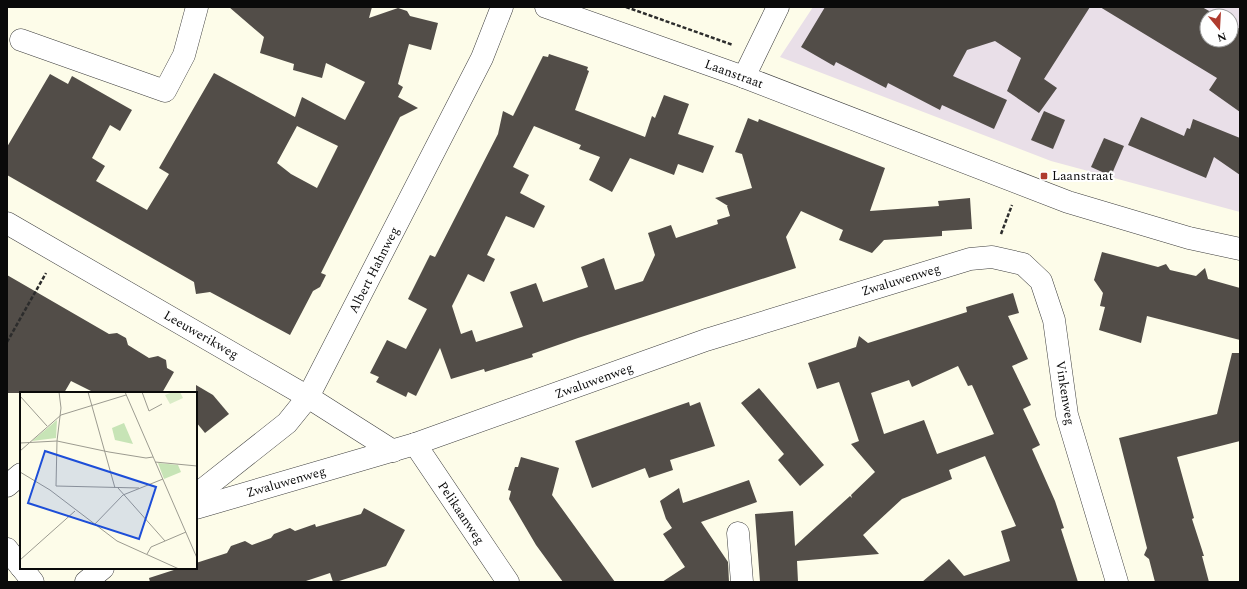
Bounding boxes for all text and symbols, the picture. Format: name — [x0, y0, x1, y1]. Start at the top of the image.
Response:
north arrow — [1199, 8, 1239, 48]
text: N — [1215, 28, 1229, 47]
street label: Laanstraat — [702, 54, 767, 94]
place label: Laanstraat — [1052, 166, 1114, 186]
marker: Laanstraat — [1039, 171, 1049, 181]
street label: Albert Hahnweg — [344, 223, 404, 317]
street label: Zwaluwenweg — [859, 258, 943, 302]
street label: Leeuwerikweg — [160, 305, 242, 365]
street label: Zwaluwenweg — [552, 358, 636, 404]
street label: Vinkenweg — [1050, 359, 1080, 427]
inset map — [20, 392, 197, 569]
street label: Zwaluwenweg — [244, 461, 328, 503]
street label: Pelikaanweg — [432, 477, 490, 549]

